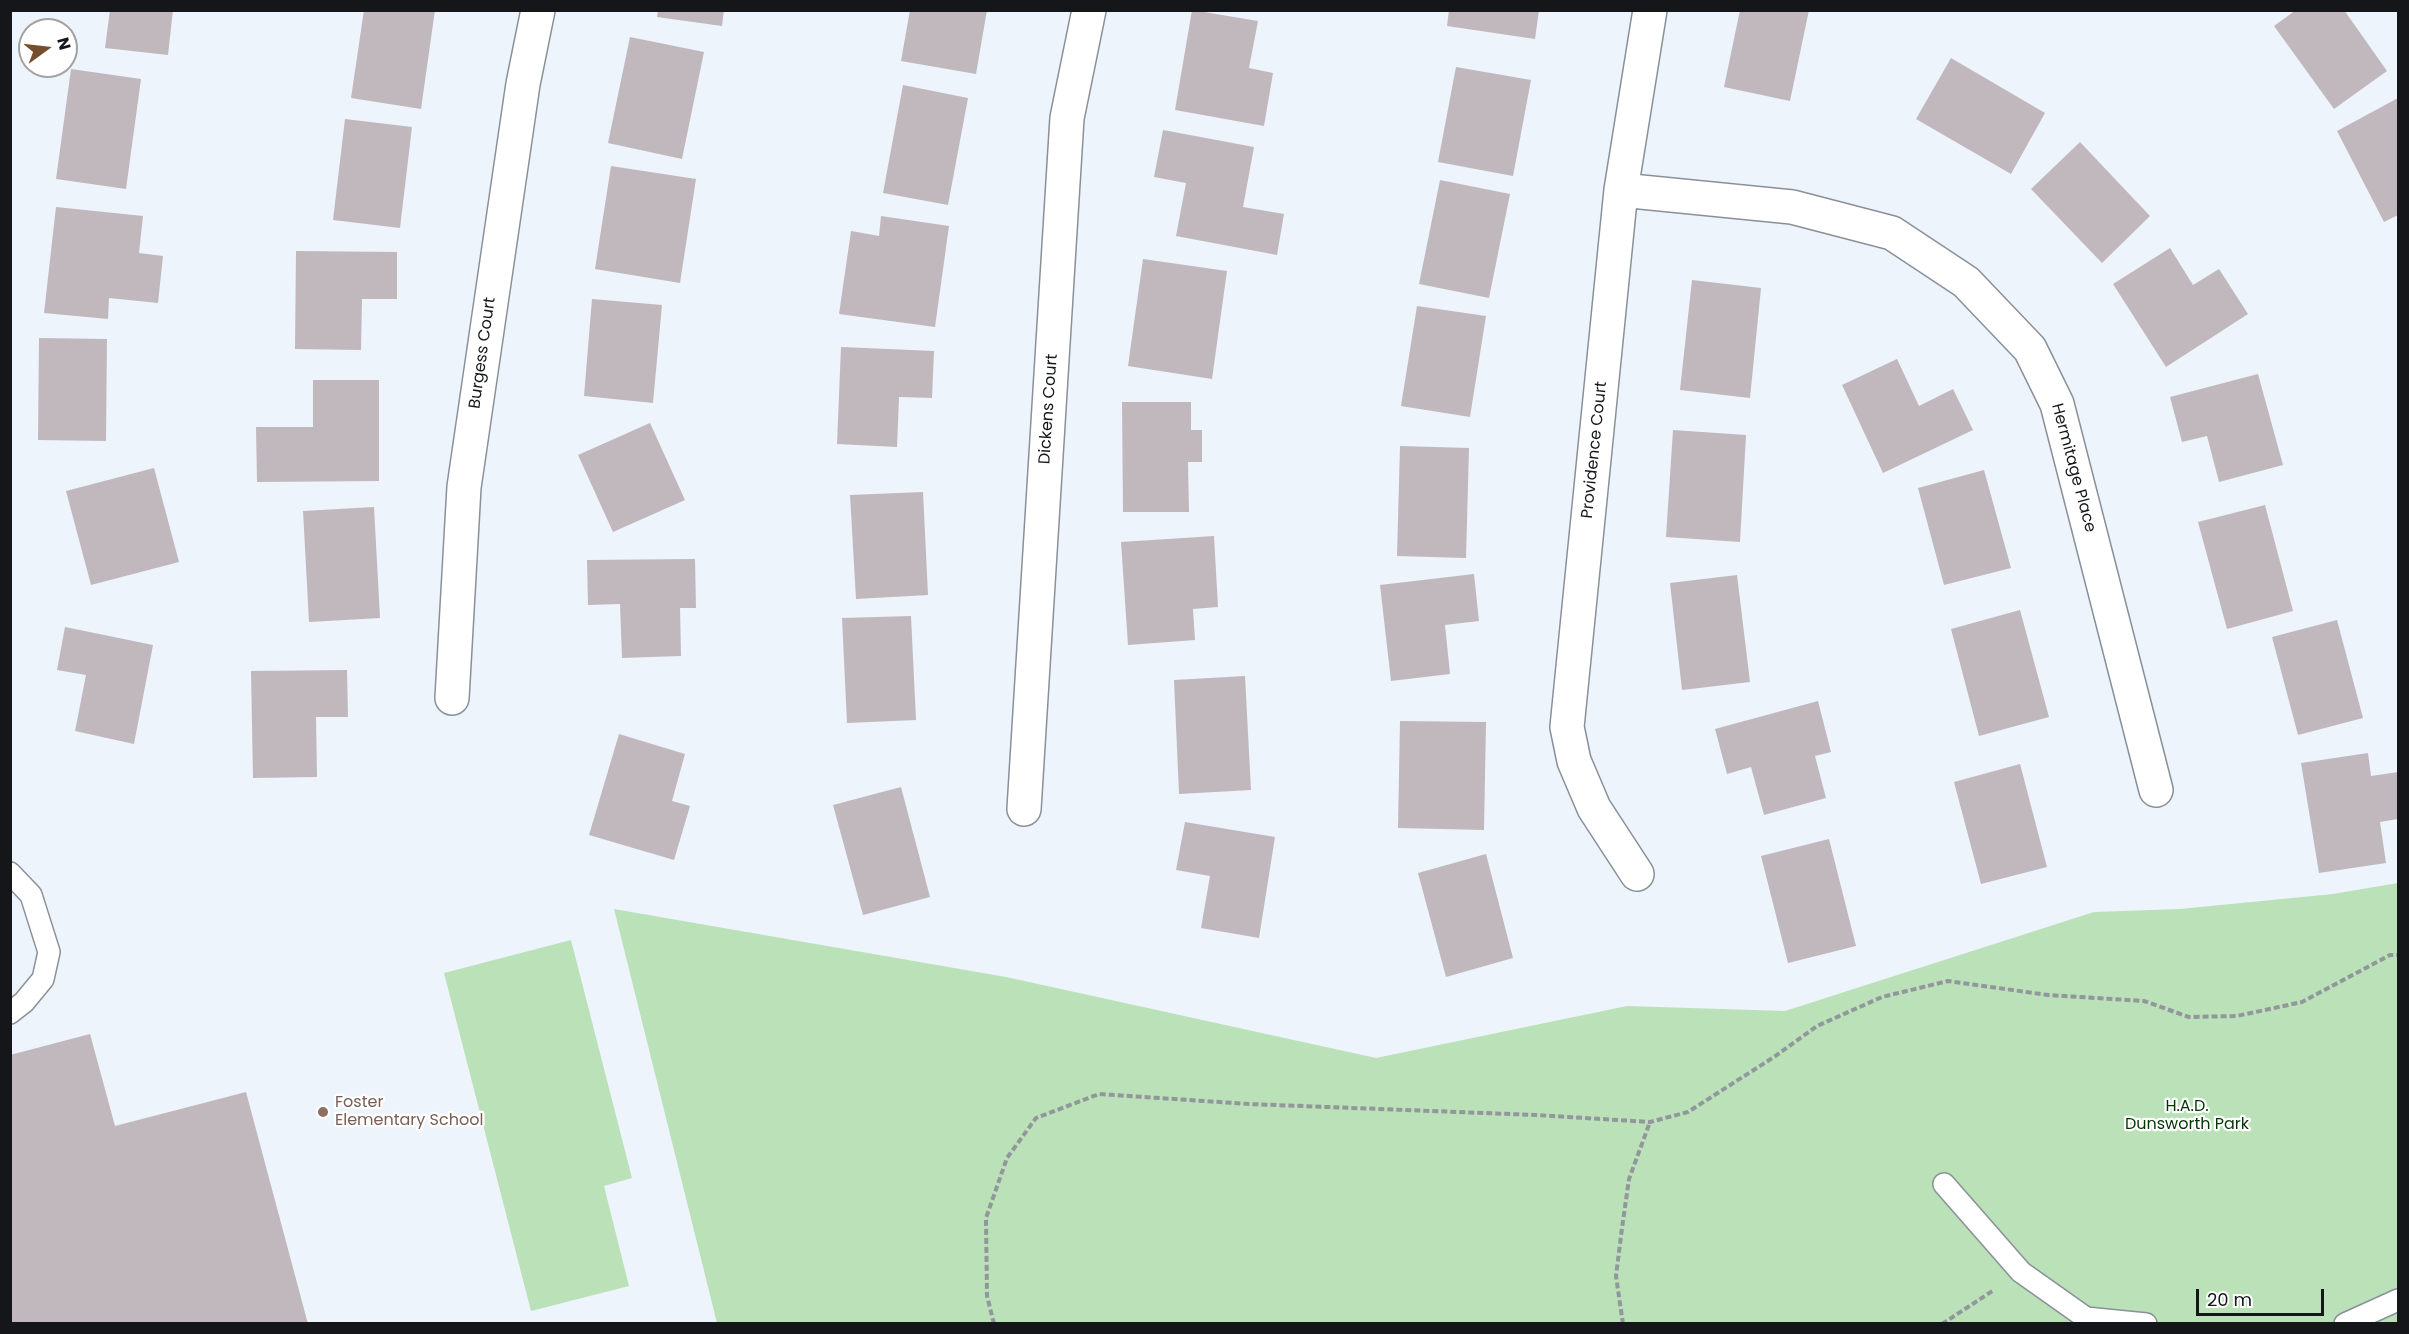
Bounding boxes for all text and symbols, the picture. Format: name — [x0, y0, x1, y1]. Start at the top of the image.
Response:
north arrow — [18, 18, 78, 78]
text: N — [51, 35, 77, 53]
street label: Burgess Court — [466, 296, 500, 410]
street label: Dickens Court — [1036, 353, 1062, 465]
street label: Providence Court — [1578, 380, 1612, 520]
street label: Hermitage Place — [2047, 401, 2099, 535]
place label: Foster Elementary School — [335, 1093, 483, 1131]
park label: H.A.D. Dunsworth Park — [2125, 1097, 2249, 1135]
marker: Foster Elementary School — [316, 1105, 330, 1119]
scale bar — [2199, 1277, 2326, 1315]
text: 20 m — [2207, 1287, 2252, 1312]

